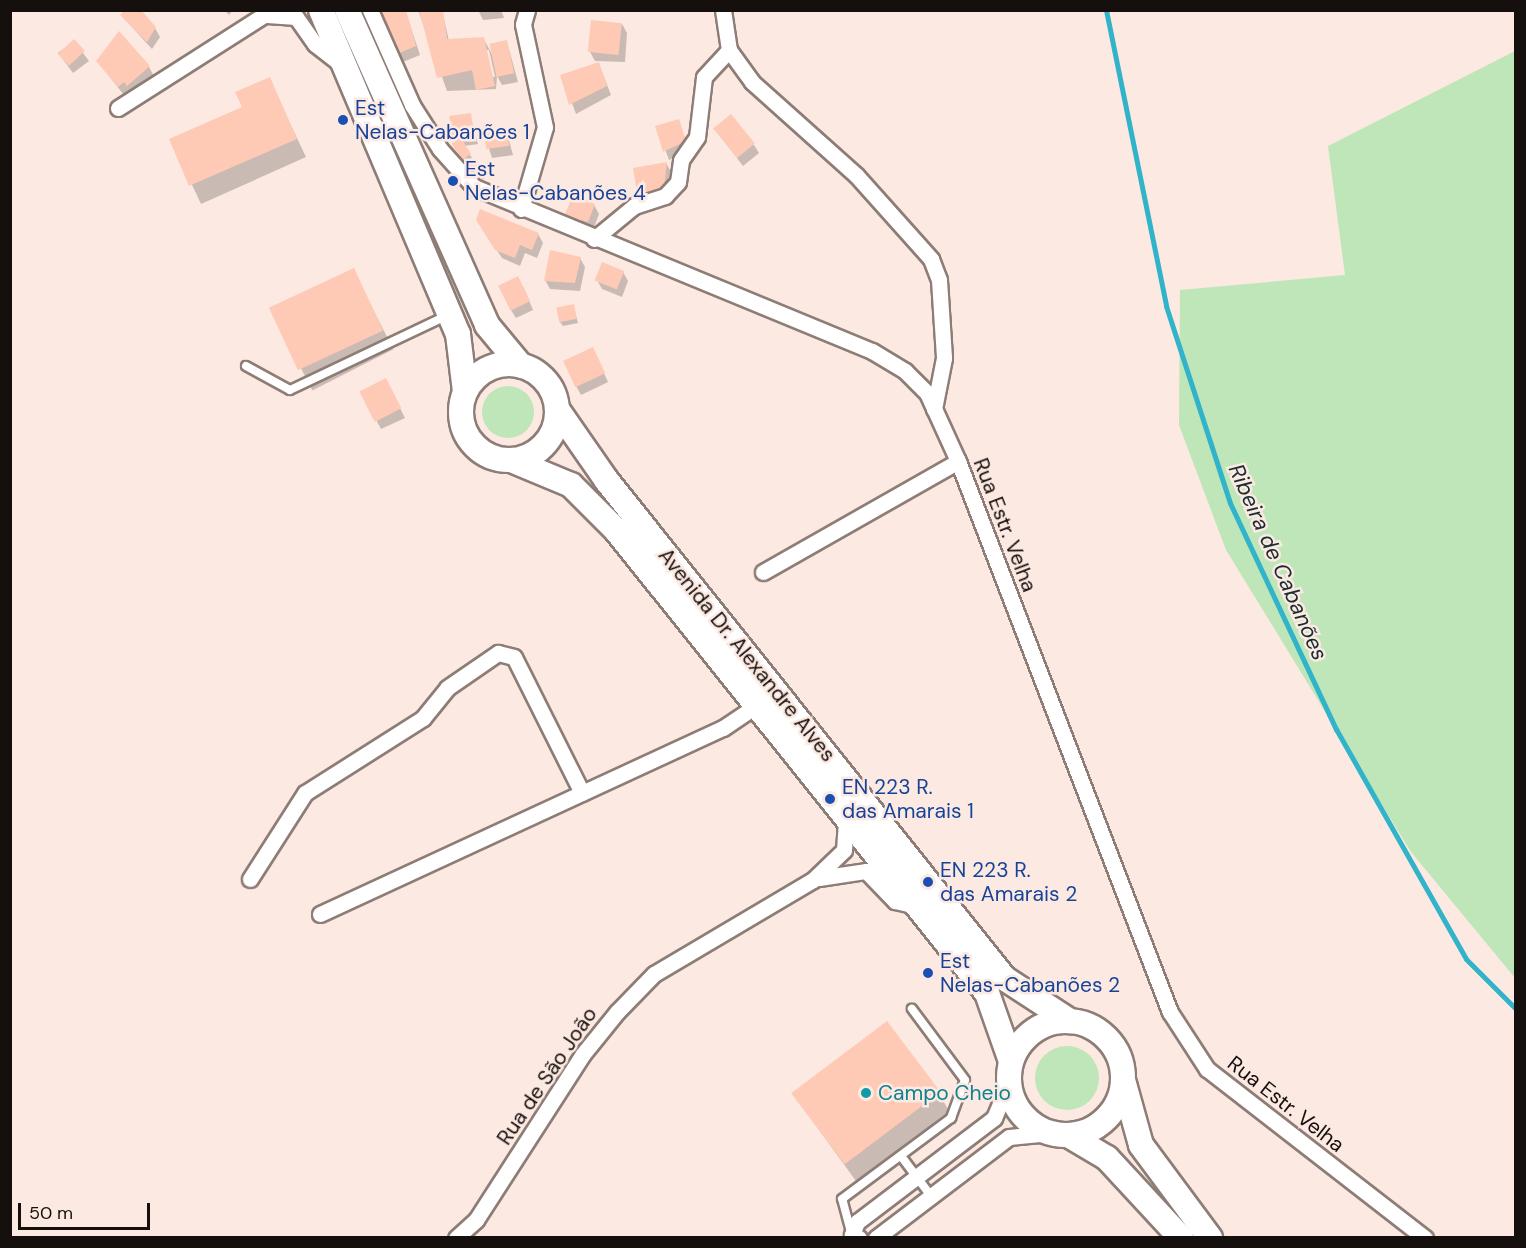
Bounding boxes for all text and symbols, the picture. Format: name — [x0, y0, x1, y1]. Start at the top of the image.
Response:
place label: Est Nelas-Cabanões 1 — [355, 95, 530, 145]
marker: Est Nelas-Cabanões 1 — [336, 113, 350, 127]
place label: Est Nelas-Cabanões 4 — [465, 156, 646, 206]
marker: Est Nelas-Cabanões 4 — [446, 174, 460, 188]
street label: Rua Estr. Velha — [968, 455, 1042, 595]
water label: Ribeira de Cabanões — [1223, 460, 1333, 664]
street label: Avenida Dr. Alexandre Alves — [653, 543, 841, 767]
place label: EN 223 R. das Amarais 1 — [842, 774, 974, 824]
marker: EN 223 R. das Amarais 1 — [823, 792, 837, 806]
place label: EN 223 R. das Amarais 2 — [940, 857, 1077, 907]
marker: EN 223 R. das Amarais 2 — [921, 875, 935, 889]
place label: Est Nelas-Cabanões 2 — [940, 948, 1120, 998]
marker: Est Nelas-Cabanões 2 — [921, 966, 935, 980]
street label: Rua de São João — [492, 1002, 602, 1150]
street label: Rua Estr. Velha — [1223, 1051, 1349, 1157]
place label: Campo Cheio — [878, 1080, 1011, 1106]
marker: Campo Cheio — [859, 1086, 873, 1100]
scale bar — [21, 1191, 153, 1229]
text: 50 m — [29, 1201, 73, 1225]

